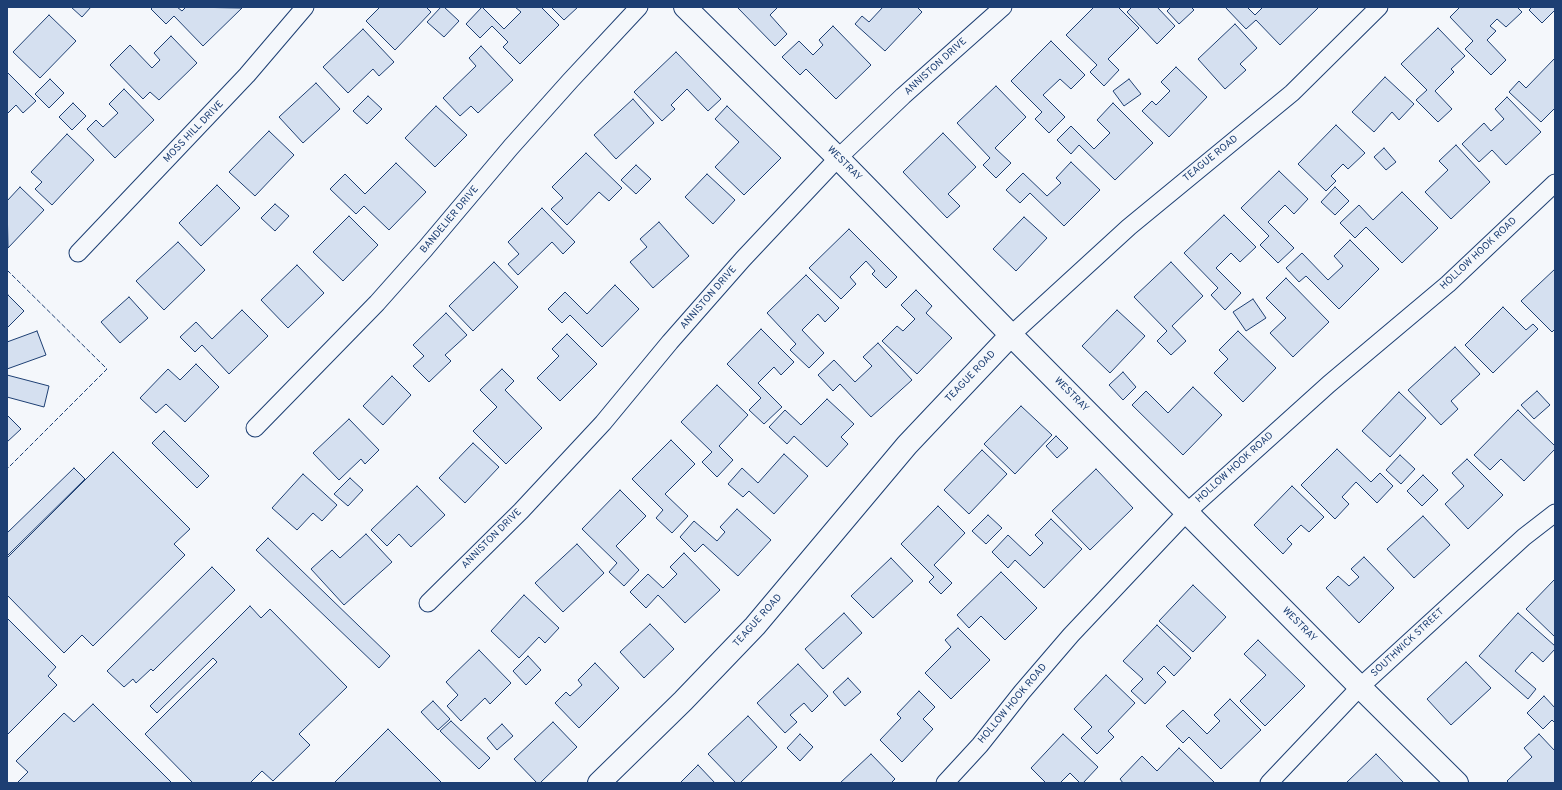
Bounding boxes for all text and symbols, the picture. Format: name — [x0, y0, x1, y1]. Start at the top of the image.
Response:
street label: ANNISTON DRIVE — [902, 36, 970, 98]
street label: MOSS HILL DRIVE — [161, 99, 227, 165]
street label: TEAGUE ROAD — [1181, 133, 1241, 185]
street label: WESTRAY — [824, 144, 864, 184]
street label: BANDELIER DRIVE — [418, 184, 482, 256]
street label: HOLLOW HOOK ROAD — [1438, 215, 1520, 293]
street label: ANNISTON DRIVE — [678, 264, 740, 332]
street label: TEAGUE ROAD — [943, 349, 999, 405]
street label: WESTRAY — [1051, 375, 1091, 415]
street label: HOLLOW HOOK ROAD — [1194, 430, 1276, 506]
street label: ANNISTON DRIVE — [460, 507, 524, 571]
street label: TEAGUE ROAD — [731, 592, 785, 650]
street label: WESTRAY — [1279, 605, 1319, 645]
street label: SOUTHWICK STREET — [1369, 606, 1447, 680]
street label: HOLLOW HOOK ROAD — [976, 662, 1050, 746]

